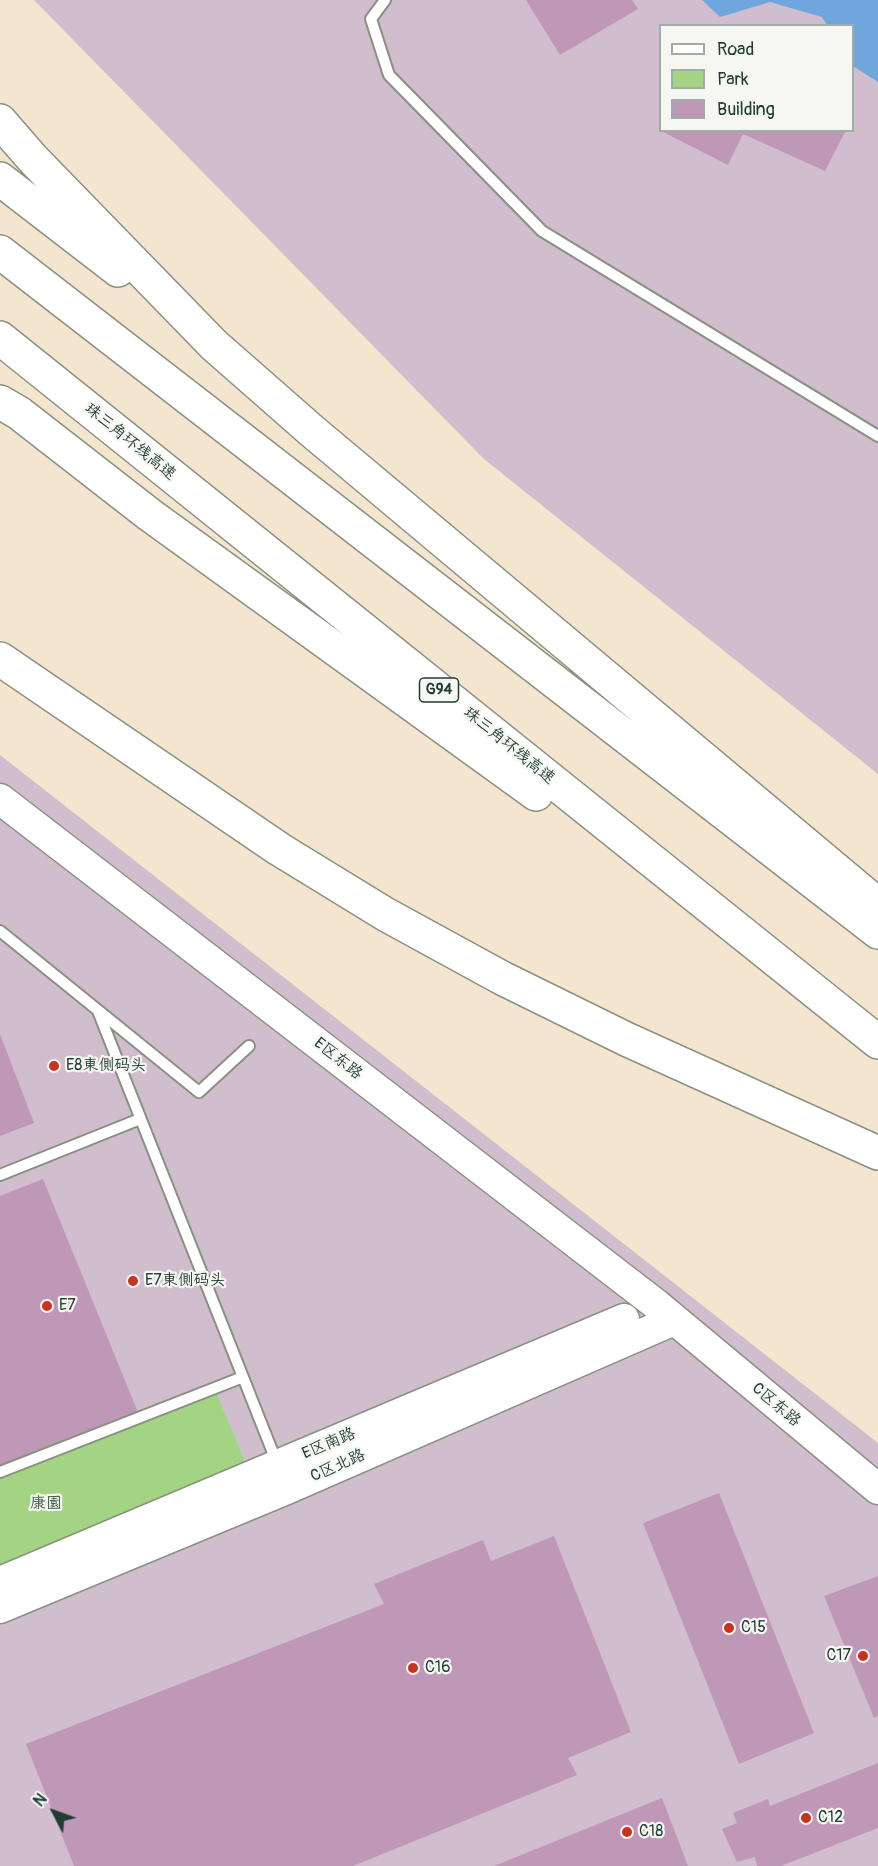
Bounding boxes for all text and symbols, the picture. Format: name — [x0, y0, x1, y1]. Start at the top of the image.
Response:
legend — [659, 24, 854, 132]
text: Road — [717, 38, 754, 61]
text: Park — [717, 68, 749, 91]
text: Building — [717, 98, 775, 121]
street label: 珠三角环线高速 — [80, 399, 180, 485]
road number: G94 — [420, 678, 458, 702]
street label: 珠三角环线高速 — [459, 703, 559, 789]
street label: E区东路 — [310, 1034, 366, 1084]
place label: E8東側码头 — [66, 1056, 146, 1076]
marker: E8東側码头 — [47, 1059, 61, 1073]
place label: E7東側码头 — [145, 1271, 226, 1291]
marker: E7東側码头 — [126, 1274, 140, 1288]
place label: E7 — [59, 1296, 76, 1316]
marker: E7 — [40, 1299, 54, 1313]
street label: C区东路 — [748, 1379, 804, 1431]
street label: E区南路 — [299, 1424, 359, 1464]
street label: C区北路 — [308, 1445, 368, 1487]
park label: 康園 — [30, 1494, 62, 1514]
place label: C15 — [741, 1618, 766, 1638]
marker: C15 — [722, 1621, 736, 1635]
place label: C17 — [826, 1646, 851, 1666]
marker: C17 — [856, 1649, 870, 1663]
place label: C16 — [425, 1658, 450, 1678]
marker: C16 — [406, 1661, 420, 1675]
north arrow — [24, 1782, 84, 1842]
text: N — [29, 1790, 52, 1811]
place label: C12 — [818, 1808, 843, 1828]
marker: C12 — [799, 1811, 813, 1825]
place label: C18 — [639, 1822, 663, 1842]
marker: C18 — [620, 1825, 634, 1839]

